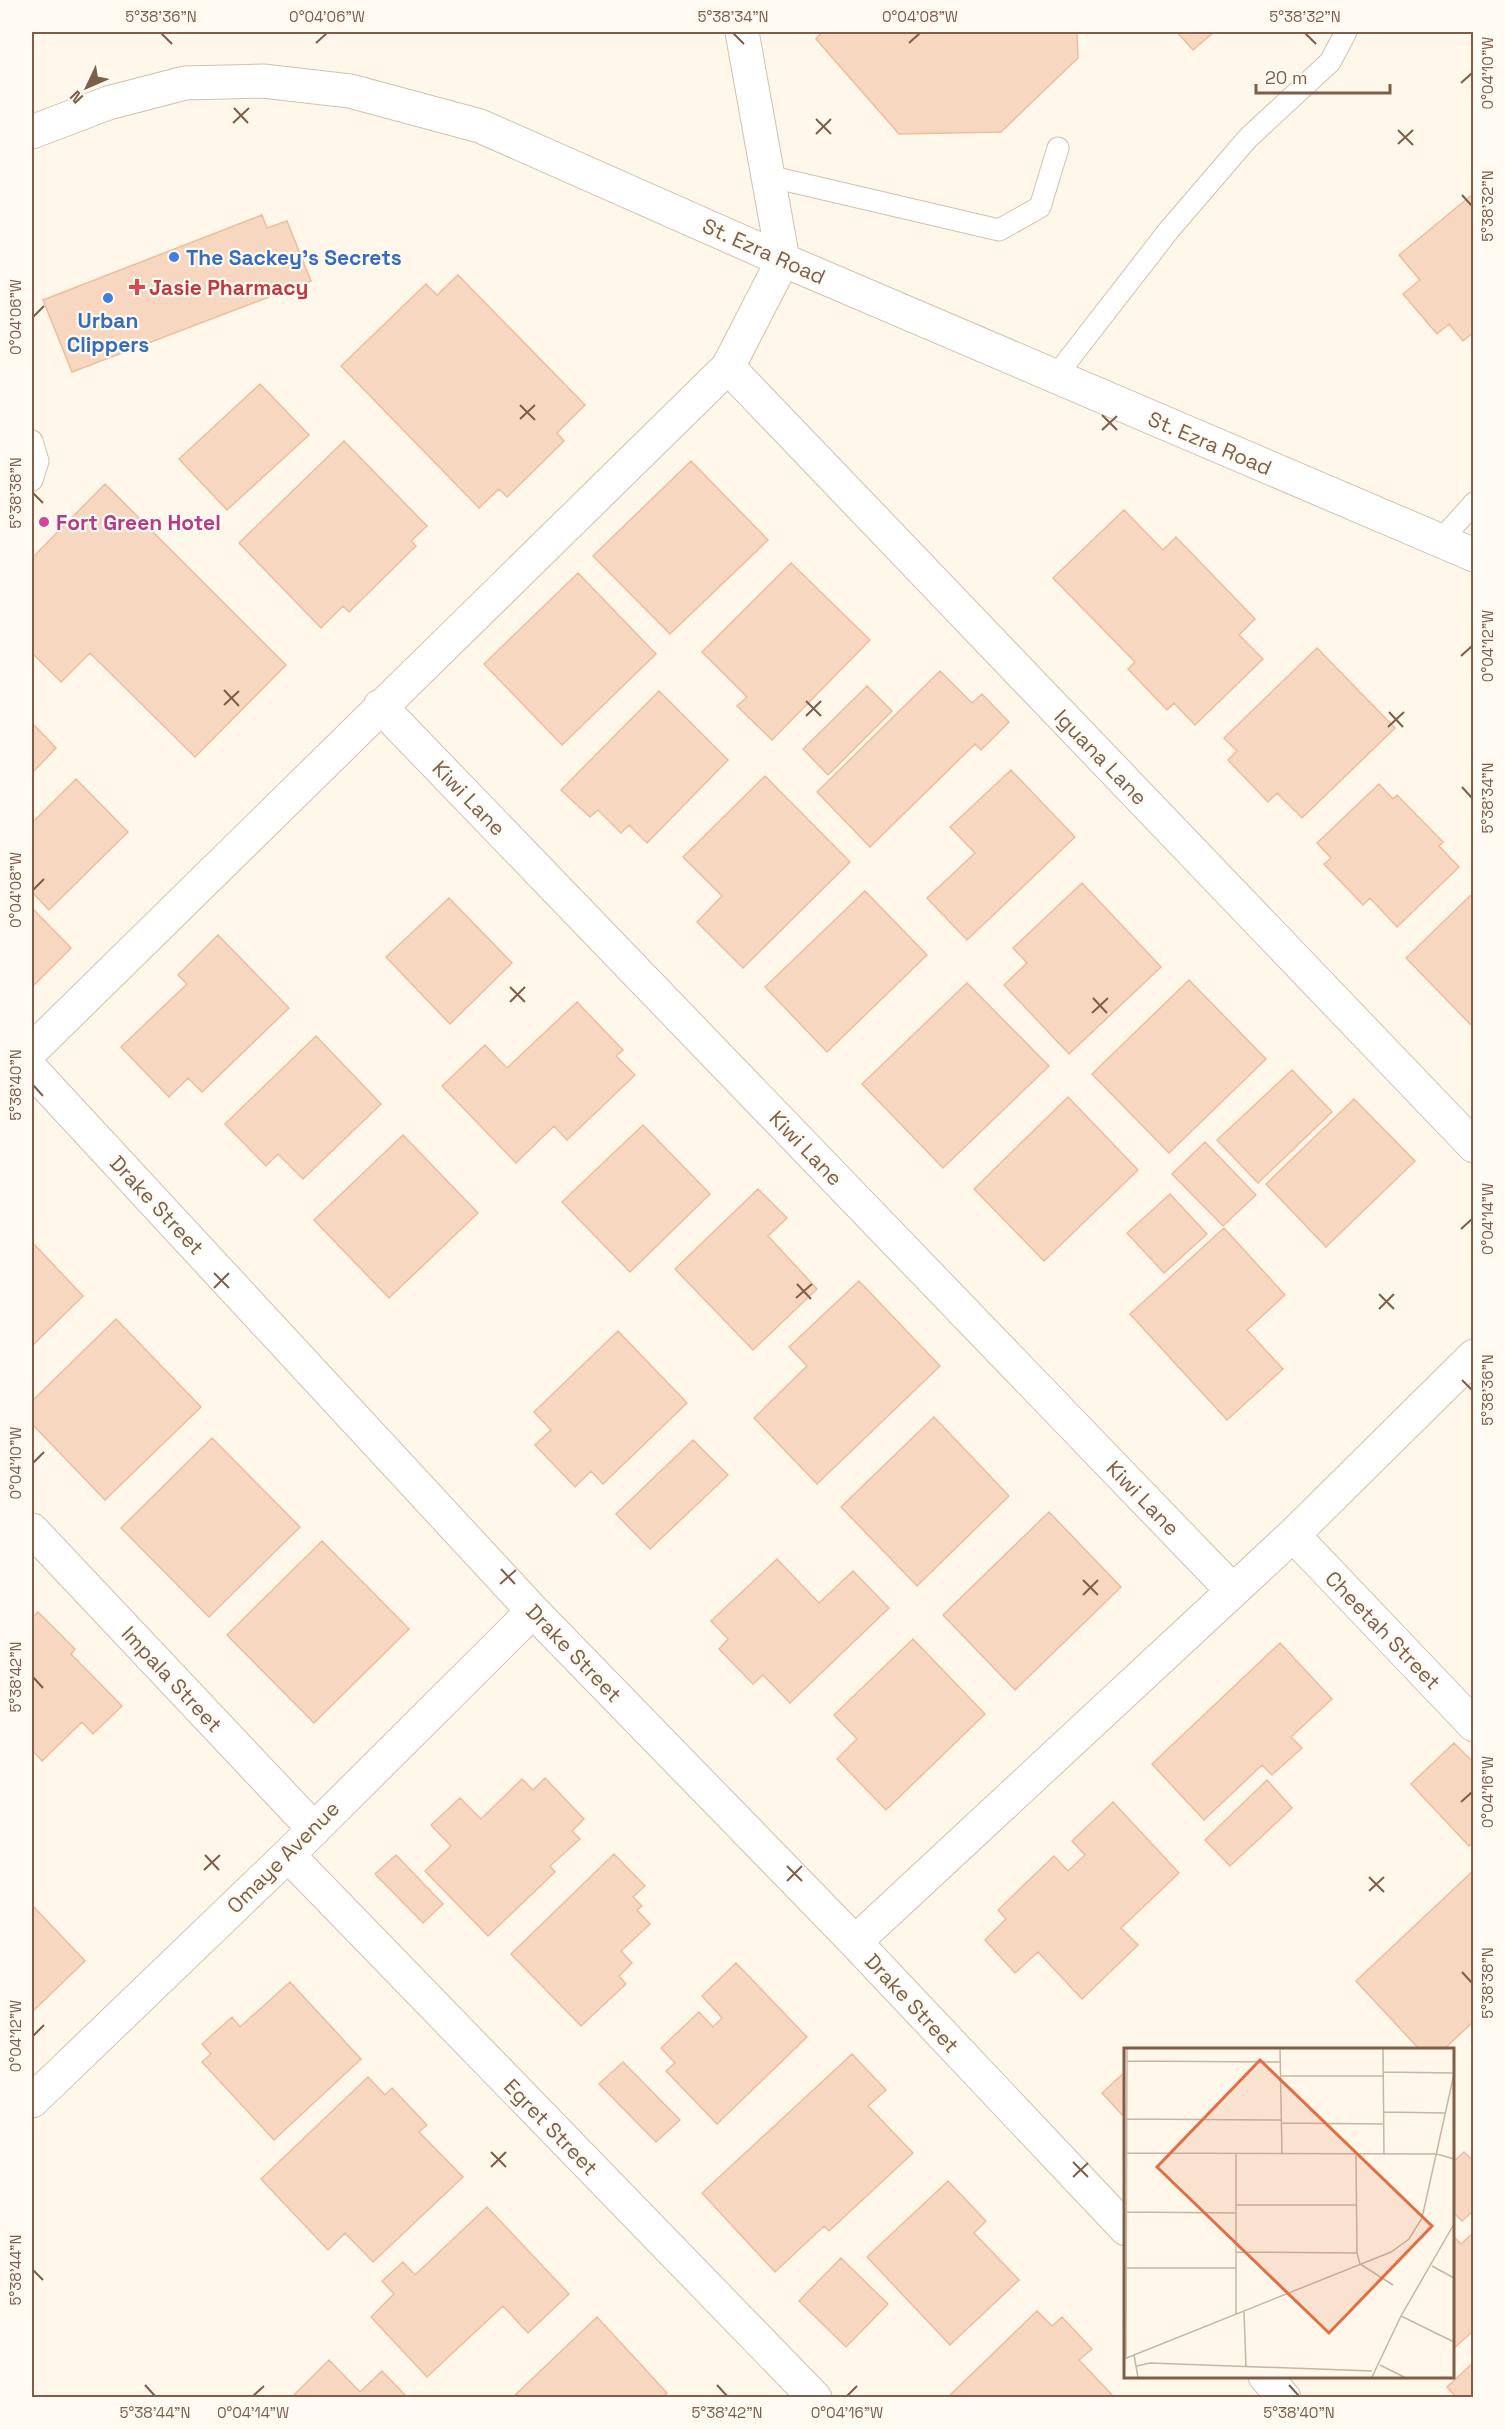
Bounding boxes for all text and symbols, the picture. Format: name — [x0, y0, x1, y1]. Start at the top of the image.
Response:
text: 5°38'36"N — [125, 7, 197, 26]
text: 0°04'06"W — [289, 7, 365, 26]
text: 5°38'34"N — [697, 7, 769, 26]
text: 0°04'08"W — [882, 7, 958, 26]
text: 5°38'32"N — [1269, 7, 1341, 26]
text: 0°04'10"W — [1478, 37, 1497, 109]
north arrow — [57, 57, 117, 117]
scale bar — [1256, 57, 1390, 95]
text: 20 m — [1265, 66, 1308, 89]
text: N — [65, 86, 88, 108]
text: 5°38'32"N — [1478, 170, 1497, 242]
street label: St. Ezra Road — [698, 212, 830, 290]
place label: The Sackey’s Secrets — [186, 244, 402, 271]
marker: The Sackey’s Secrets — [167, 250, 181, 264]
place label: Jasie Pharmacy — [149, 274, 308, 301]
text: 0°04'06"W — [6, 279, 25, 355]
marker: Jasie Pharmacy — [130, 280, 144, 294]
marker: Urban Clippers — [101, 291, 115, 305]
place label: Urban Clippers — [67, 307, 149, 358]
street label: St. Ezra Road — [1144, 405, 1276, 481]
text: 5°38'38"N — [6, 457, 25, 529]
place label: Fort Green Hotel — [56, 509, 221, 536]
marker: Fort Green Hotel — [37, 515, 51, 529]
text: 0°04'12"W — [1478, 610, 1497, 682]
street label: Iguana Lane — [1049, 703, 1153, 811]
street label: Kiwi Lane — [427, 755, 511, 841]
text: 5°38'34"N — [1478, 762, 1497, 834]
text: 0°04'08"W — [6, 852, 25, 928]
text: 5°38'40"N — [6, 1049, 25, 1121]
street label: Kiwi Lane — [764, 1105, 848, 1191]
street label: Drake Street — [104, 1150, 210, 1260]
text: 0°04'14"W — [1478, 1183, 1497, 1255]
text: 5°38'36"N — [1478, 1354, 1497, 1426]
text: 0°04'10"W — [6, 1427, 25, 1499]
street label: Kiwi Lane — [1101, 1455, 1185, 1541]
street label: Cheetah Street — [1319, 1565, 1447, 1695]
street label: Drake Street — [520, 1598, 628, 1708]
street label: Impala Street — [116, 1620, 228, 1738]
text: 5°38'42"N — [6, 1642, 25, 1713]
text: 0°04'16"W — [1478, 1756, 1497, 1828]
street label: Omaye Avenue — [221, 1795, 345, 1919]
text: 5°38'38"N — [1478, 1947, 1497, 2019]
street label: Drake Street — [859, 1948, 965, 2058]
text: 0°04'12"W — [6, 2000, 25, 2072]
inset map — [1124, 2048, 1454, 2378]
street label: Egret Street — [498, 2073, 604, 2181]
text: 5°38'44"N — [6, 2235, 25, 2305]
text: 5°38'44"N — [120, 2403, 190, 2422]
text: 0°04'14"W — [217, 2403, 289, 2422]
text: 5°38'42"N — [692, 2403, 763, 2422]
text: 0°04'16"W — [811, 2403, 883, 2422]
text: 5°38'40"N — [1263, 2403, 1335, 2422]

